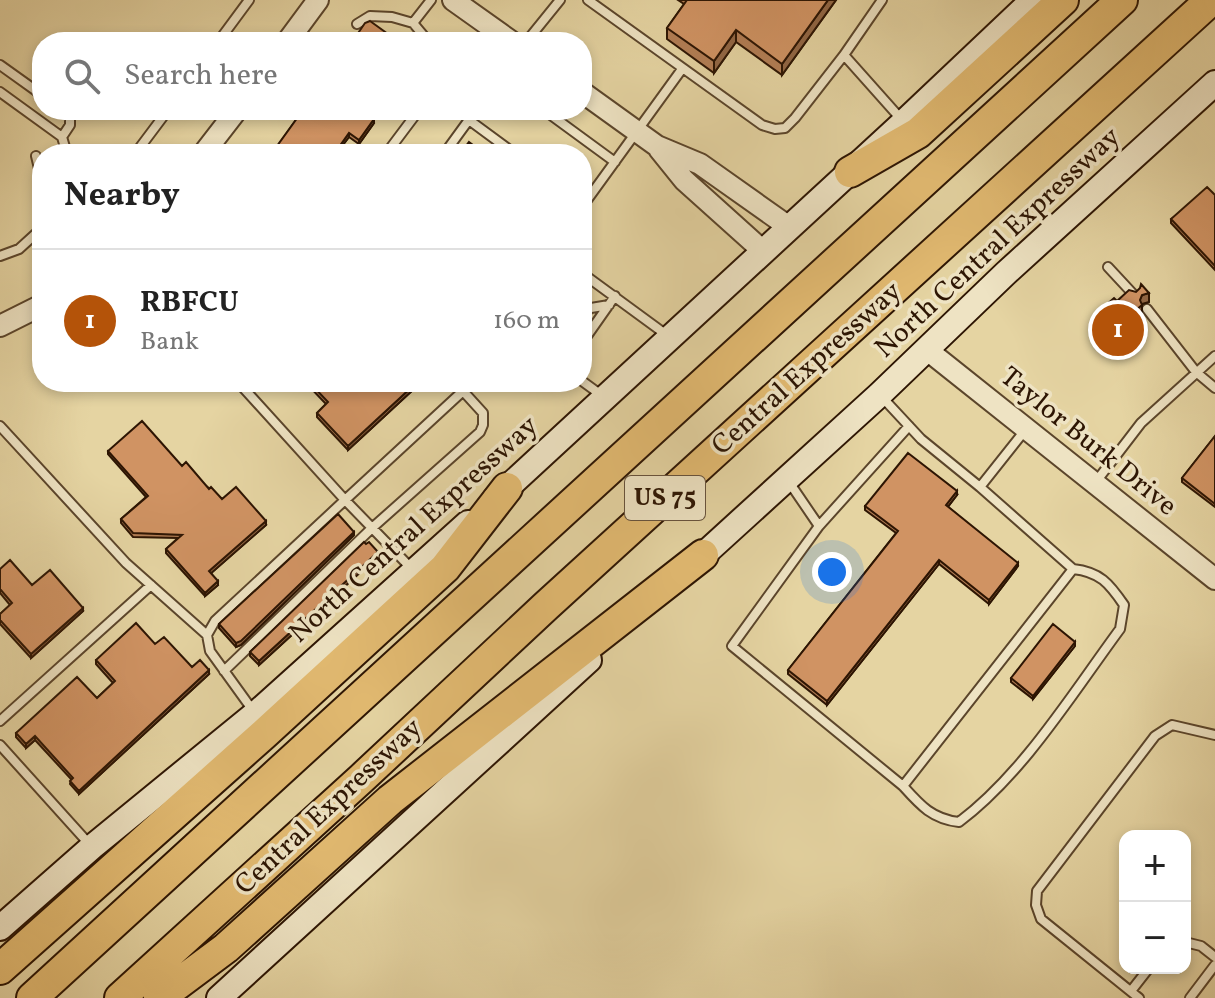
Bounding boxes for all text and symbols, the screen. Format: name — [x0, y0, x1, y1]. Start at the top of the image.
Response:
search box — [32, 32, 592, 120]
icon: search — [60, 54, 104, 98]
text: Search here — [124, 55, 278, 97]
street label: North Central Expressway — [867, 119, 1129, 367]
text: Nearby — [64, 173, 180, 220]
street label: Central Expressway — [703, 273, 911, 465]
text: RBFCU — [140, 282, 239, 324]
pin: 1 — [1092, 300, 1144, 360]
text: 1 — [85, 303, 95, 339]
text: 160 m — [493, 303, 560, 339]
text: Bank — [140, 324, 199, 360]
street label: Taylor Burk Drive — [991, 358, 1185, 526]
street label: North Central Expressway — [281, 407, 547, 653]
road number: US 75 — [625, 476, 705, 520]
your location — [812, 552, 852, 592]
street label: Central Expressway — [227, 710, 431, 904]
map controls — [1119, 830, 1191, 974]
button: + — [1119, 830, 1191, 902]
button: − — [1119, 902, 1191, 974]

